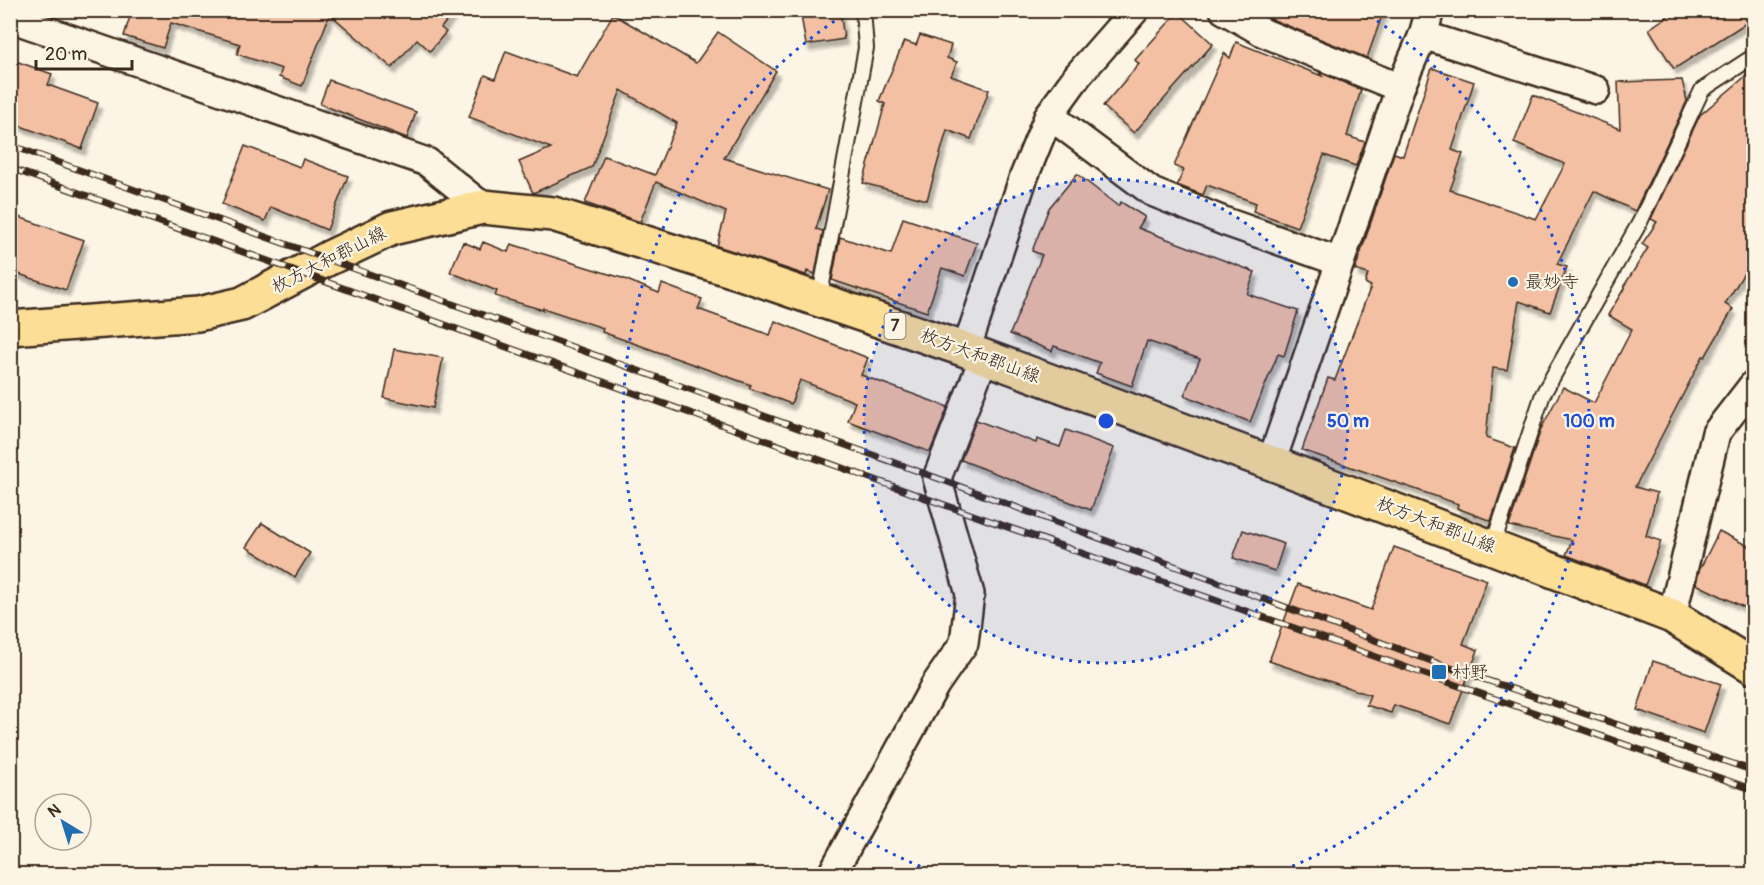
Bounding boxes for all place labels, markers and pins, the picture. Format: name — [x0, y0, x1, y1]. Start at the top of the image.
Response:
place label: 最妙寺 — [1525, 271, 1579, 294]
marker: 最妙寺 — [1506, 275, 1520, 289]
centre of rings — [1096, 411, 1116, 431]
place label: 村野 — [1452, 661, 1488, 684]
marker: 村野 — [1430, 663, 1448, 681]

